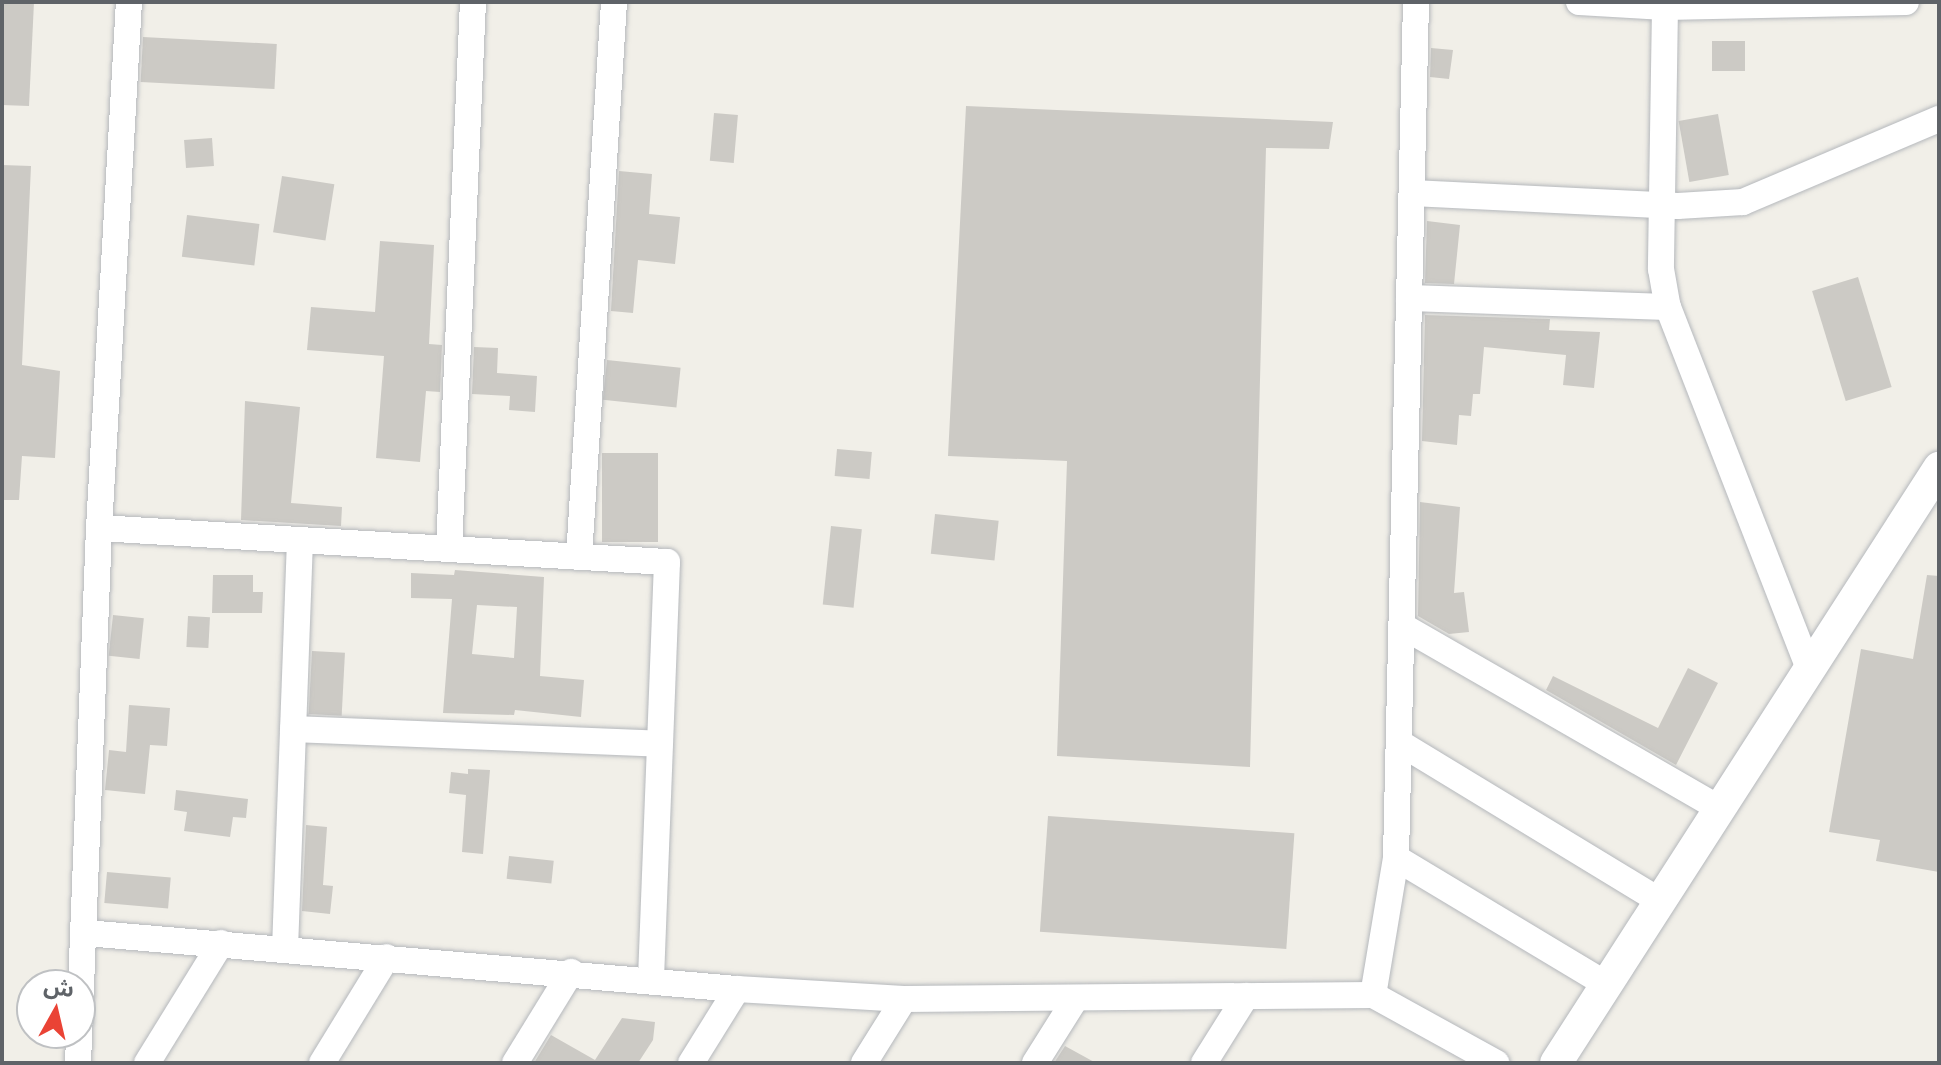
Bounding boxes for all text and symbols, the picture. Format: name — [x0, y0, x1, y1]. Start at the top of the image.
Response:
north arrow — [16, 969, 96, 1049]
text: ش — [42, 970, 76, 1004]

